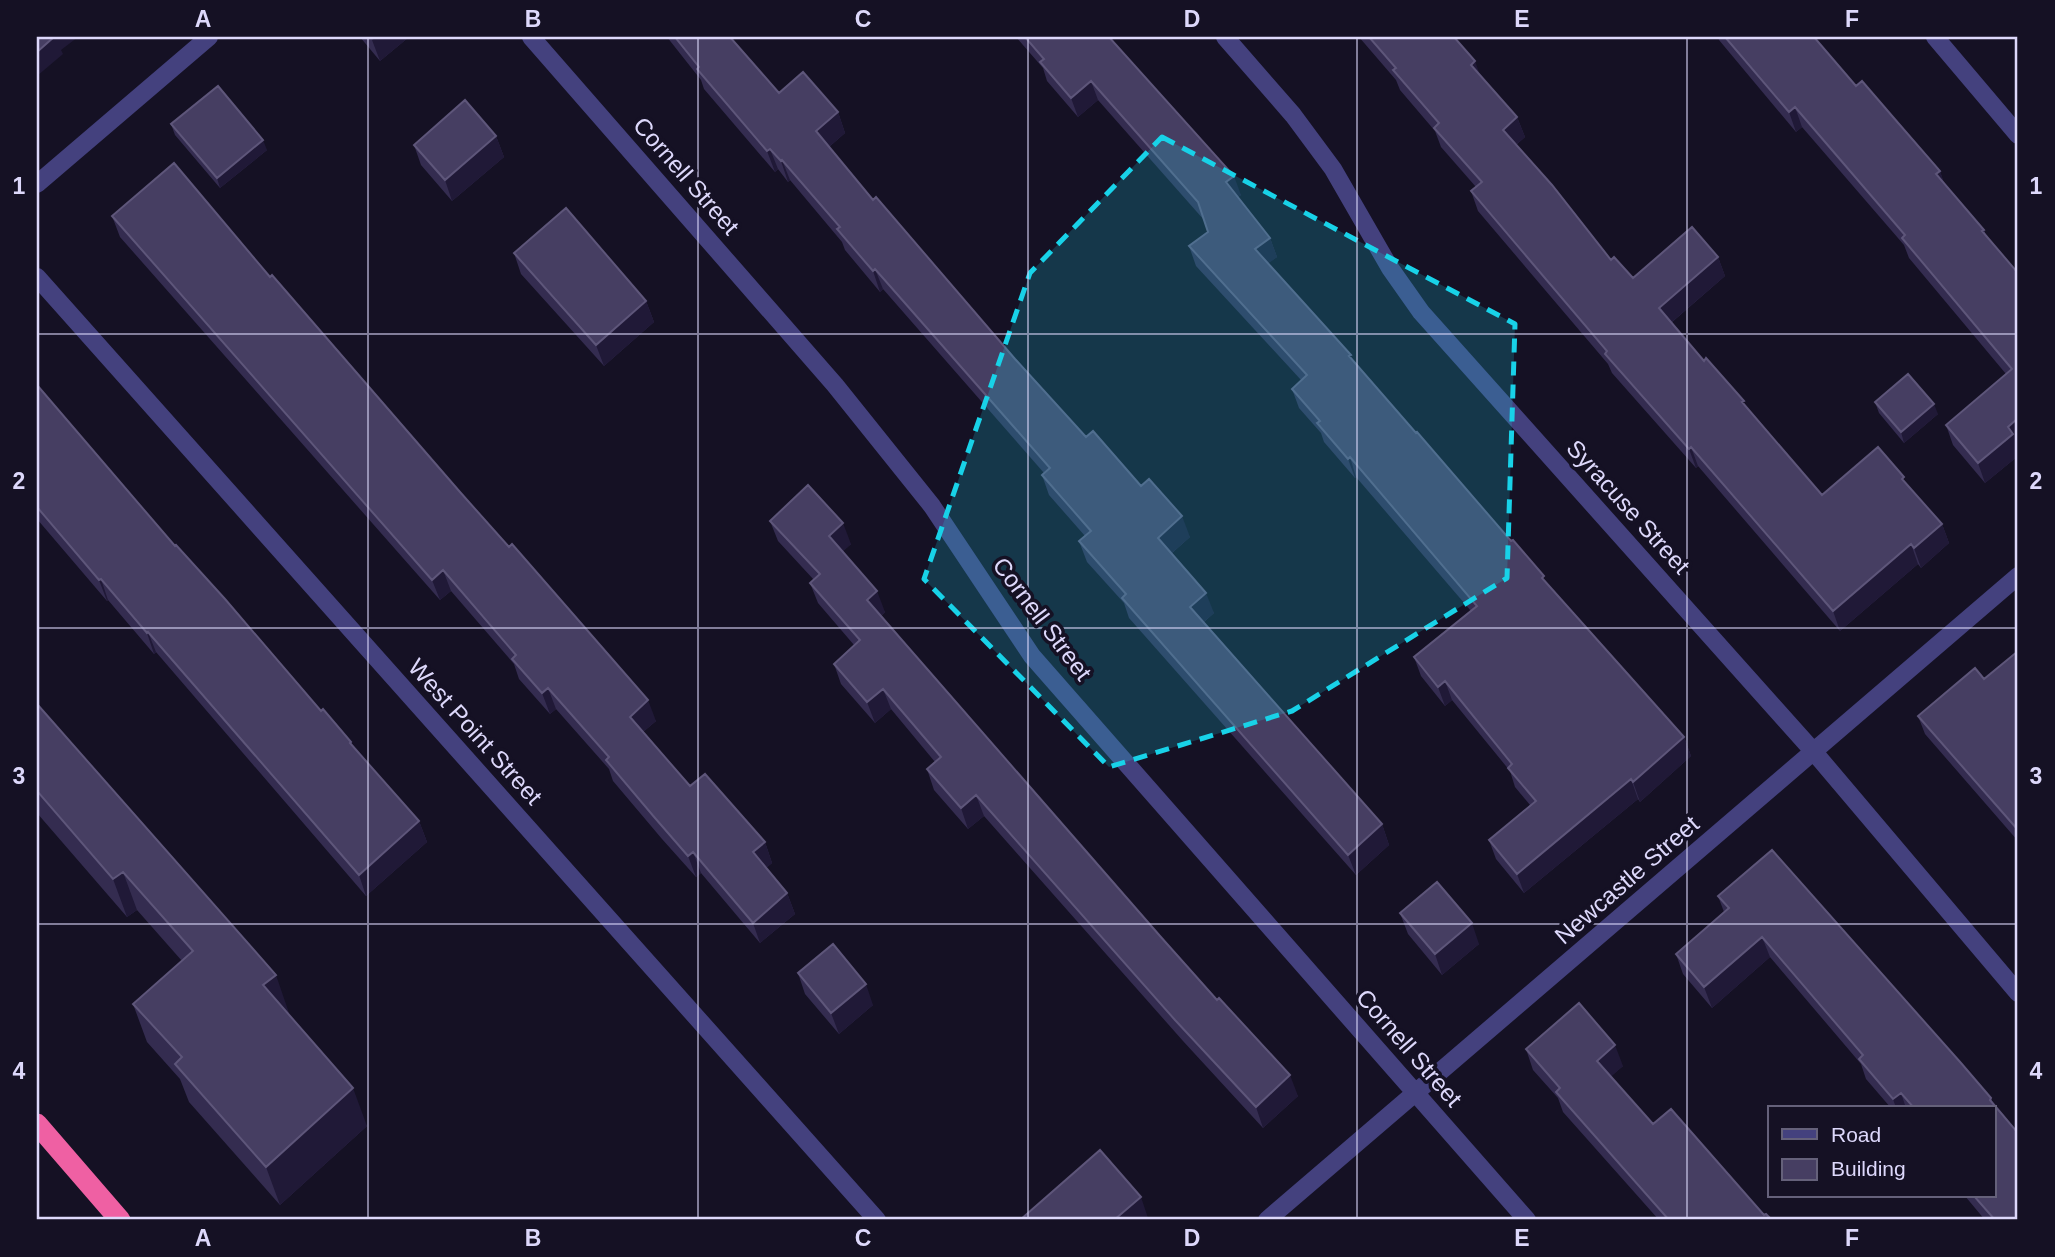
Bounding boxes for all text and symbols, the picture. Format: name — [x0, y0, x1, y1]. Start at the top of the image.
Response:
text: A — [195, 6, 211, 32]
text: B — [525, 6, 541, 32]
text: C — [855, 6, 871, 32]
text: D — [1184, 6, 1200, 32]
text: E — [1514, 6, 1530, 32]
text: F — [1845, 6, 1859, 32]
street label: Cornell Street — [628, 111, 745, 240]
text: 1 — [13, 173, 26, 199]
text: 1 — [2030, 173, 2043, 199]
street label: Syracuse Street — [1561, 434, 1696, 579]
text: 2 — [13, 468, 25, 494]
text: 2 — [2030, 468, 2042, 494]
street label: Cornell Street — [987, 552, 1098, 686]
street label: West Point Street — [403, 653, 548, 810]
text: 3 — [13, 763, 25, 789]
text: 3 — [2030, 763, 2042, 789]
street label: Newcastle Street — [1549, 810, 1704, 949]
street label: Cornell Street — [1351, 983, 1468, 1112]
text: 4 — [13, 1058, 26, 1084]
text: 4 — [2030, 1058, 2043, 1084]
legend — [1768, 1106, 1996, 1198]
text: Road — [1831, 1123, 1881, 1146]
text: Building — [1831, 1157, 1906, 1180]
text: A — [195, 1225, 211, 1251]
text: B — [525, 1225, 541, 1251]
text: C — [855, 1225, 871, 1251]
text: D — [1184, 1225, 1200, 1251]
text: E — [1514, 1225, 1530, 1251]
text: F — [1845, 1225, 1859, 1251]

